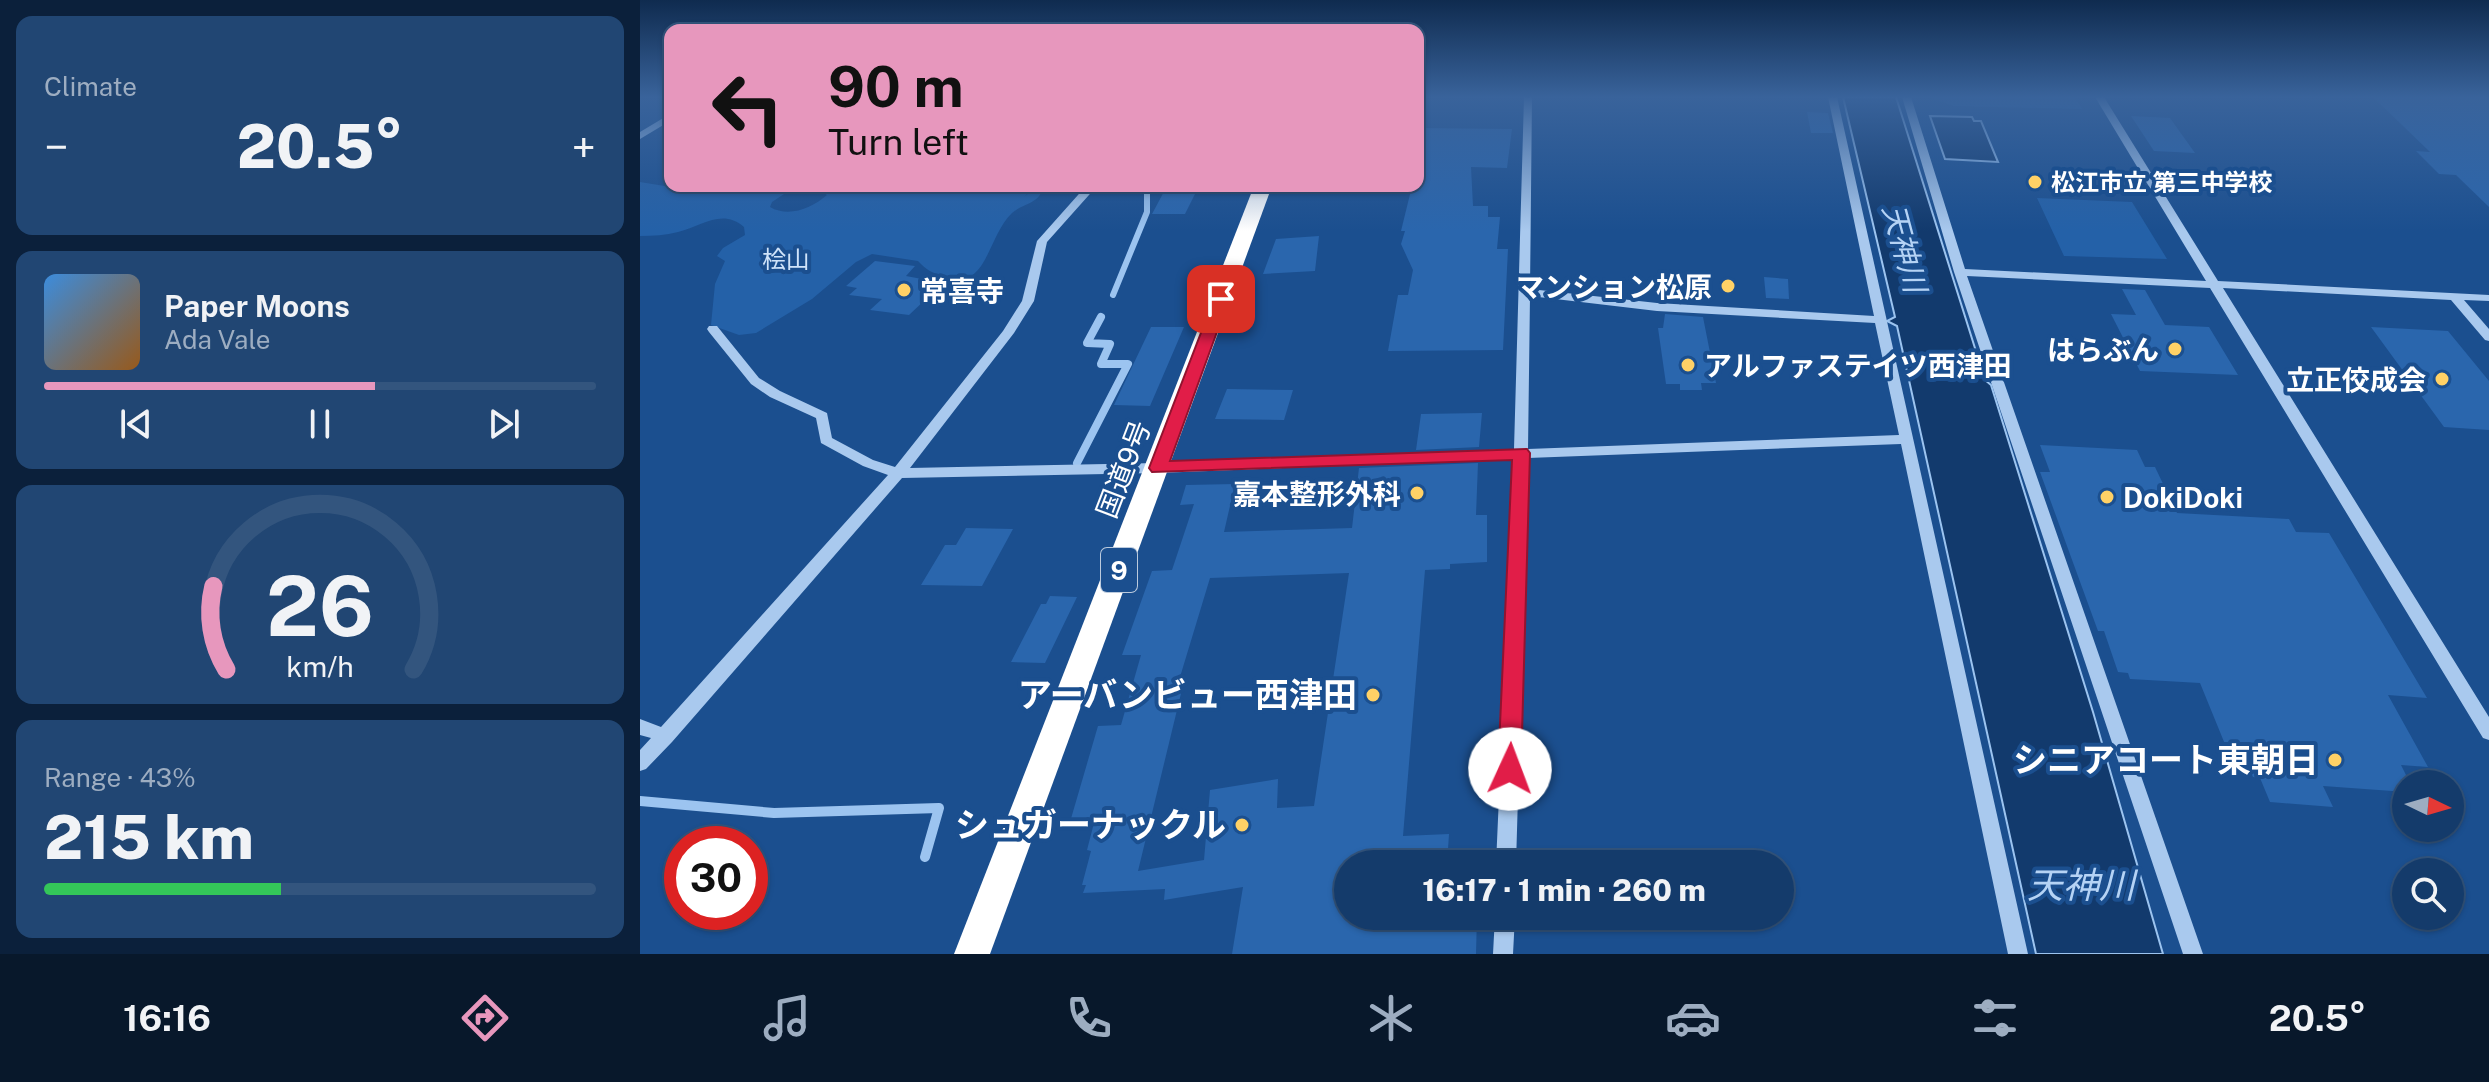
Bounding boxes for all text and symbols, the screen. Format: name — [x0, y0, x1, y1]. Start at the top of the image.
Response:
text: 90 m — [828, 54, 964, 120]
icon: left — [696, 56, 800, 160]
text: Climate — [44, 71, 137, 102]
text: 20.5° — [237, 111, 403, 182]
text: − — [44, 121, 68, 173]
text: + — [572, 121, 596, 173]
text: Turn left — [828, 121, 969, 163]
place label: 松江市立 第三中学校 — [2051, 168, 2272, 196]
marker: 松江市立 第三中学校 — [2026, 173, 2044, 191]
water label: 天神川 — [1876, 200, 1935, 299]
park label: 桧山 — [762, 245, 810, 273]
pin — [1187, 265, 1255, 333]
place label: マンション松原 — [1516, 270, 1712, 303]
place label: 常喜寺 — [920, 274, 1004, 307]
icon: arrive — [1199, 277, 1243, 321]
marker: マンション松原 — [1719, 277, 1737, 295]
marker: 常喜寺 — [895, 281, 913, 299]
text: Paper Moons — [164, 288, 350, 324]
text: Ada Vale — [164, 324, 270, 355]
place label: はらぶん — [2047, 333, 2159, 366]
marker: はらぶん — [2166, 340, 2184, 358]
place label: アルファステイツ西津田 — [1704, 349, 2012, 382]
marker: アルファステイツ西津田 — [1679, 356, 1697, 374]
place label: 立正佼成会 — [2286, 363, 2426, 396]
marker: 立正佼成会 — [2433, 370, 2451, 388]
icon: previous — [114, 402, 158, 446]
icon: pause — [298, 402, 342, 446]
icon: next — [482, 402, 526, 446]
street label: 国道9号 — [1089, 416, 1157, 522]
place label: 嘉本整形外科 — [1233, 477, 1401, 510]
place label: DokiDoki — [2123, 481, 2243, 514]
marker: 嘉本整形外科 — [1408, 484, 1426, 502]
marker: DokiDoki — [2098, 488, 2116, 506]
road number: 9 — [1101, 548, 1137, 592]
text: 26 — [266, 557, 374, 655]
text: km/h — [286, 650, 354, 683]
place label: アーバンビュー西津田 — [1018, 675, 1357, 715]
marker: アーバンビュー西津田 — [1364, 686, 1382, 704]
position arrow — [1468, 727, 1552, 811]
place label: シニアコート東朝日 — [2013, 740, 2319, 780]
marker: シニアコート東朝日 — [2326, 751, 2344, 769]
text: Range · 43% — [44, 762, 196, 793]
north arrow — [2392, 770, 2464, 842]
map controls — [2392, 770, 2464, 930]
text: 215 km — [44, 802, 254, 873]
place label: シュガーナックル — [955, 805, 1226, 845]
marker: シュガーナックル — [1233, 816, 1251, 834]
speed limit sign: 30 — [664, 826, 768, 930]
button: search — [2392, 858, 2464, 930]
water label: 天神川 — [2027, 864, 2139, 906]
text: 16:17 · 1 min · 260 m — [1422, 872, 1706, 908]
icon: directions — [457, 990, 513, 1046]
icon: music — [759, 990, 815, 1046]
icon: phone — [1061, 990, 1117, 1046]
icon: climate — [1363, 990, 1419, 1046]
icon: car — [1665, 990, 1721, 1046]
icon: filters — [1967, 990, 2023, 1046]
text: 16:16 — [123, 997, 211, 1039]
text: 20.5° — [2269, 997, 2366, 1039]

